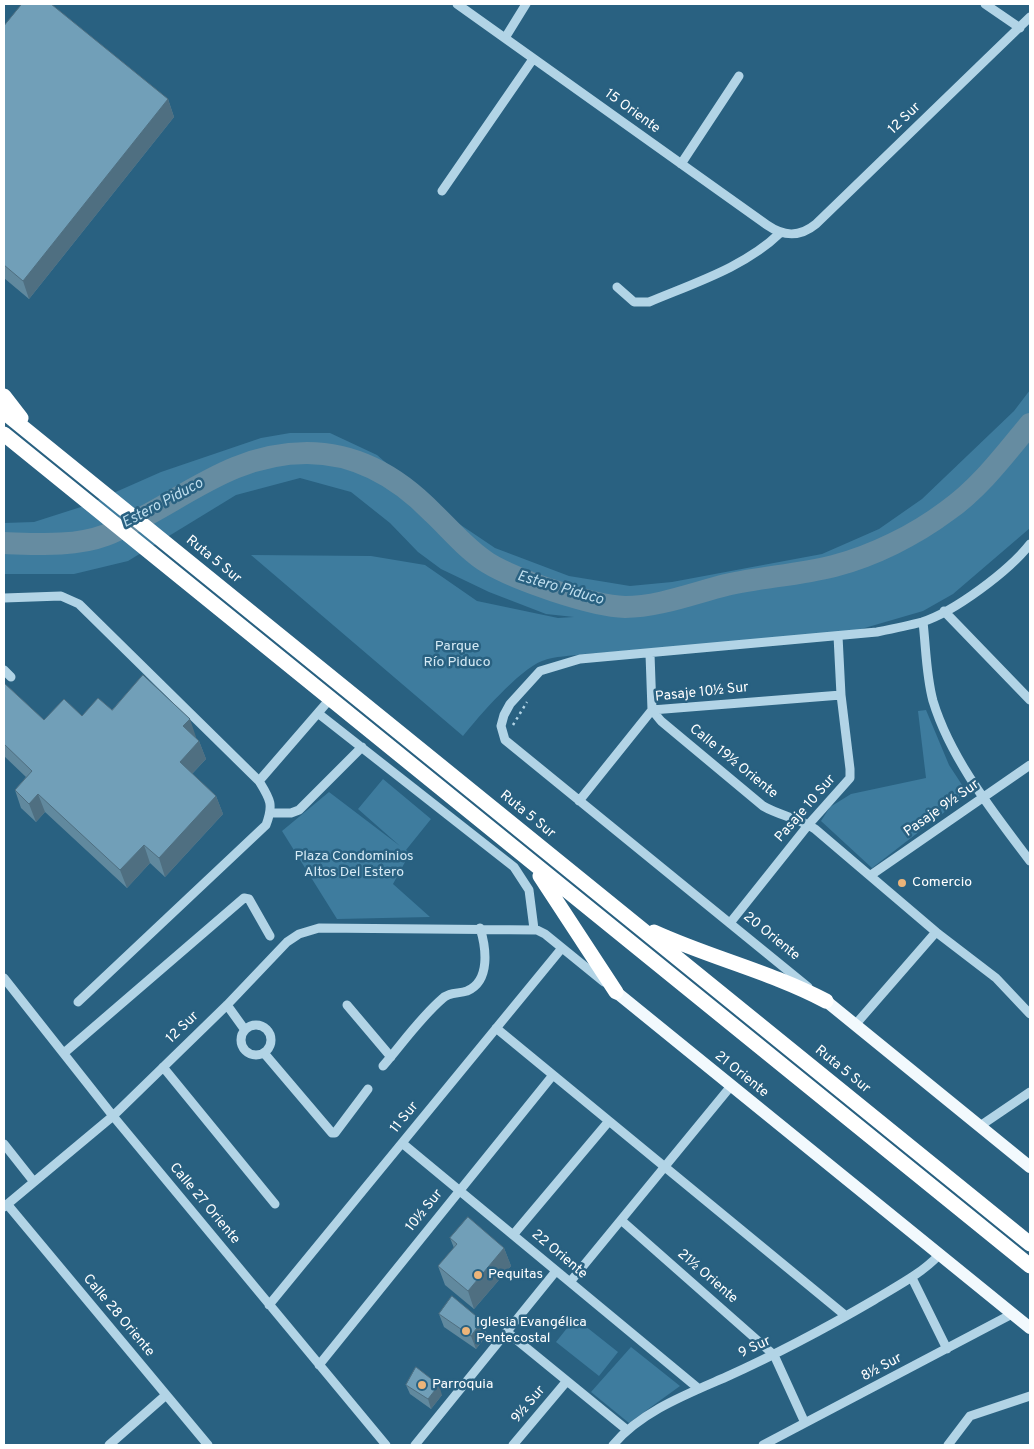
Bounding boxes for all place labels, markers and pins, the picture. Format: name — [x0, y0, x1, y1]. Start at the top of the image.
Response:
place label: Comercio — [912, 875, 972, 891]
marker: Comercio — [896, 877, 908, 889]
place label: Pequitas — [488, 1267, 543, 1283]
marker: Pequitas — [472, 1269, 484, 1281]
place label: Iglesia Evangélica Pentecostal — [476, 1315, 587, 1348]
marker: Iglesia Evangélica Pentecostal — [460, 1325, 472, 1337]
place label: Parroquia — [432, 1377, 493, 1393]
marker: Parroquia — [416, 1379, 428, 1391]

